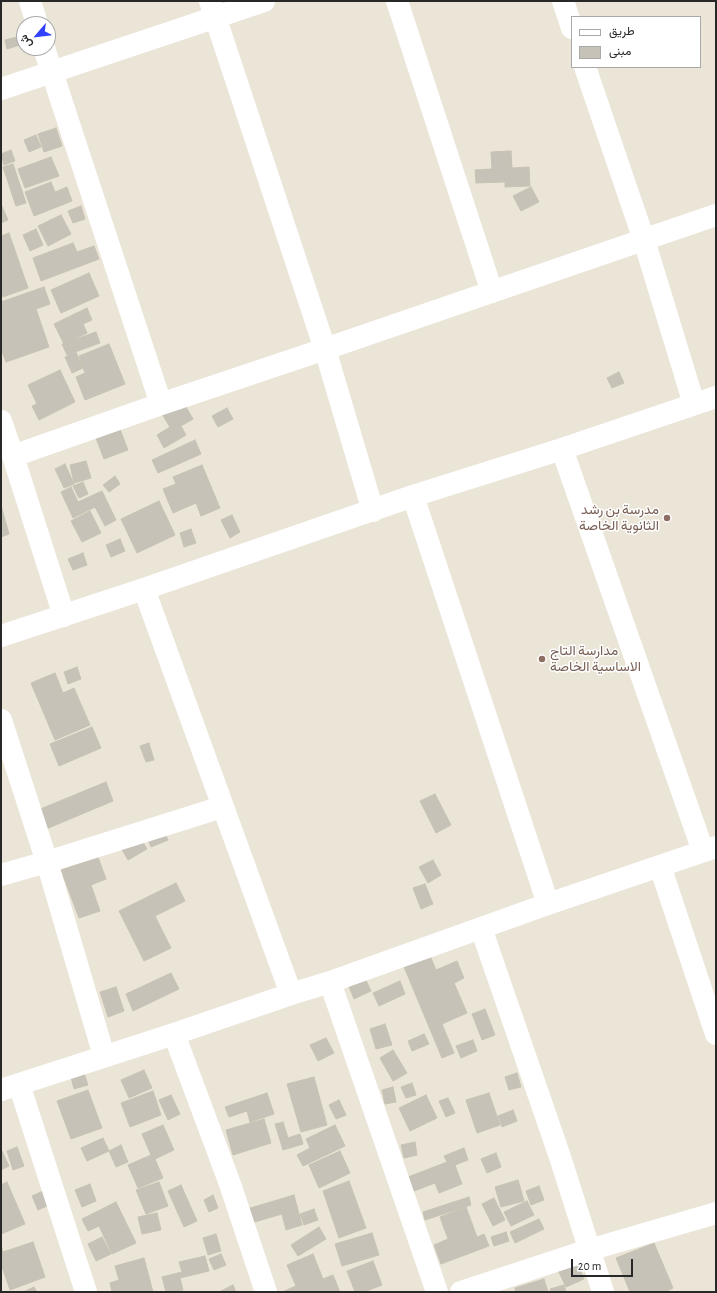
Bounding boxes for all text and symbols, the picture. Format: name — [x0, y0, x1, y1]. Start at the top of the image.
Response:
north arrow — [16, 16, 56, 56]
legend — [571, 16, 701, 68]
text: طريق — [609, 25, 634, 37]
text: ش — [18, 33, 34, 50]
text: مبنى — [609, 45, 631, 57]
place label: مدرسة بن رشد الثانوية الخاصة — [579, 502, 659, 534]
marker: مدرسة بن رشد الثانوية الخاصة — [662, 513, 672, 523]
place label: مدارسة التاج الاساسية الخاصة — [550, 643, 641, 676]
marker: مدارسة التاج الاساسية الخاصة — [537, 654, 547, 664]
scale bar — [573, 1251, 635, 1277]
text: 20 m — [578, 1260, 601, 1272]

